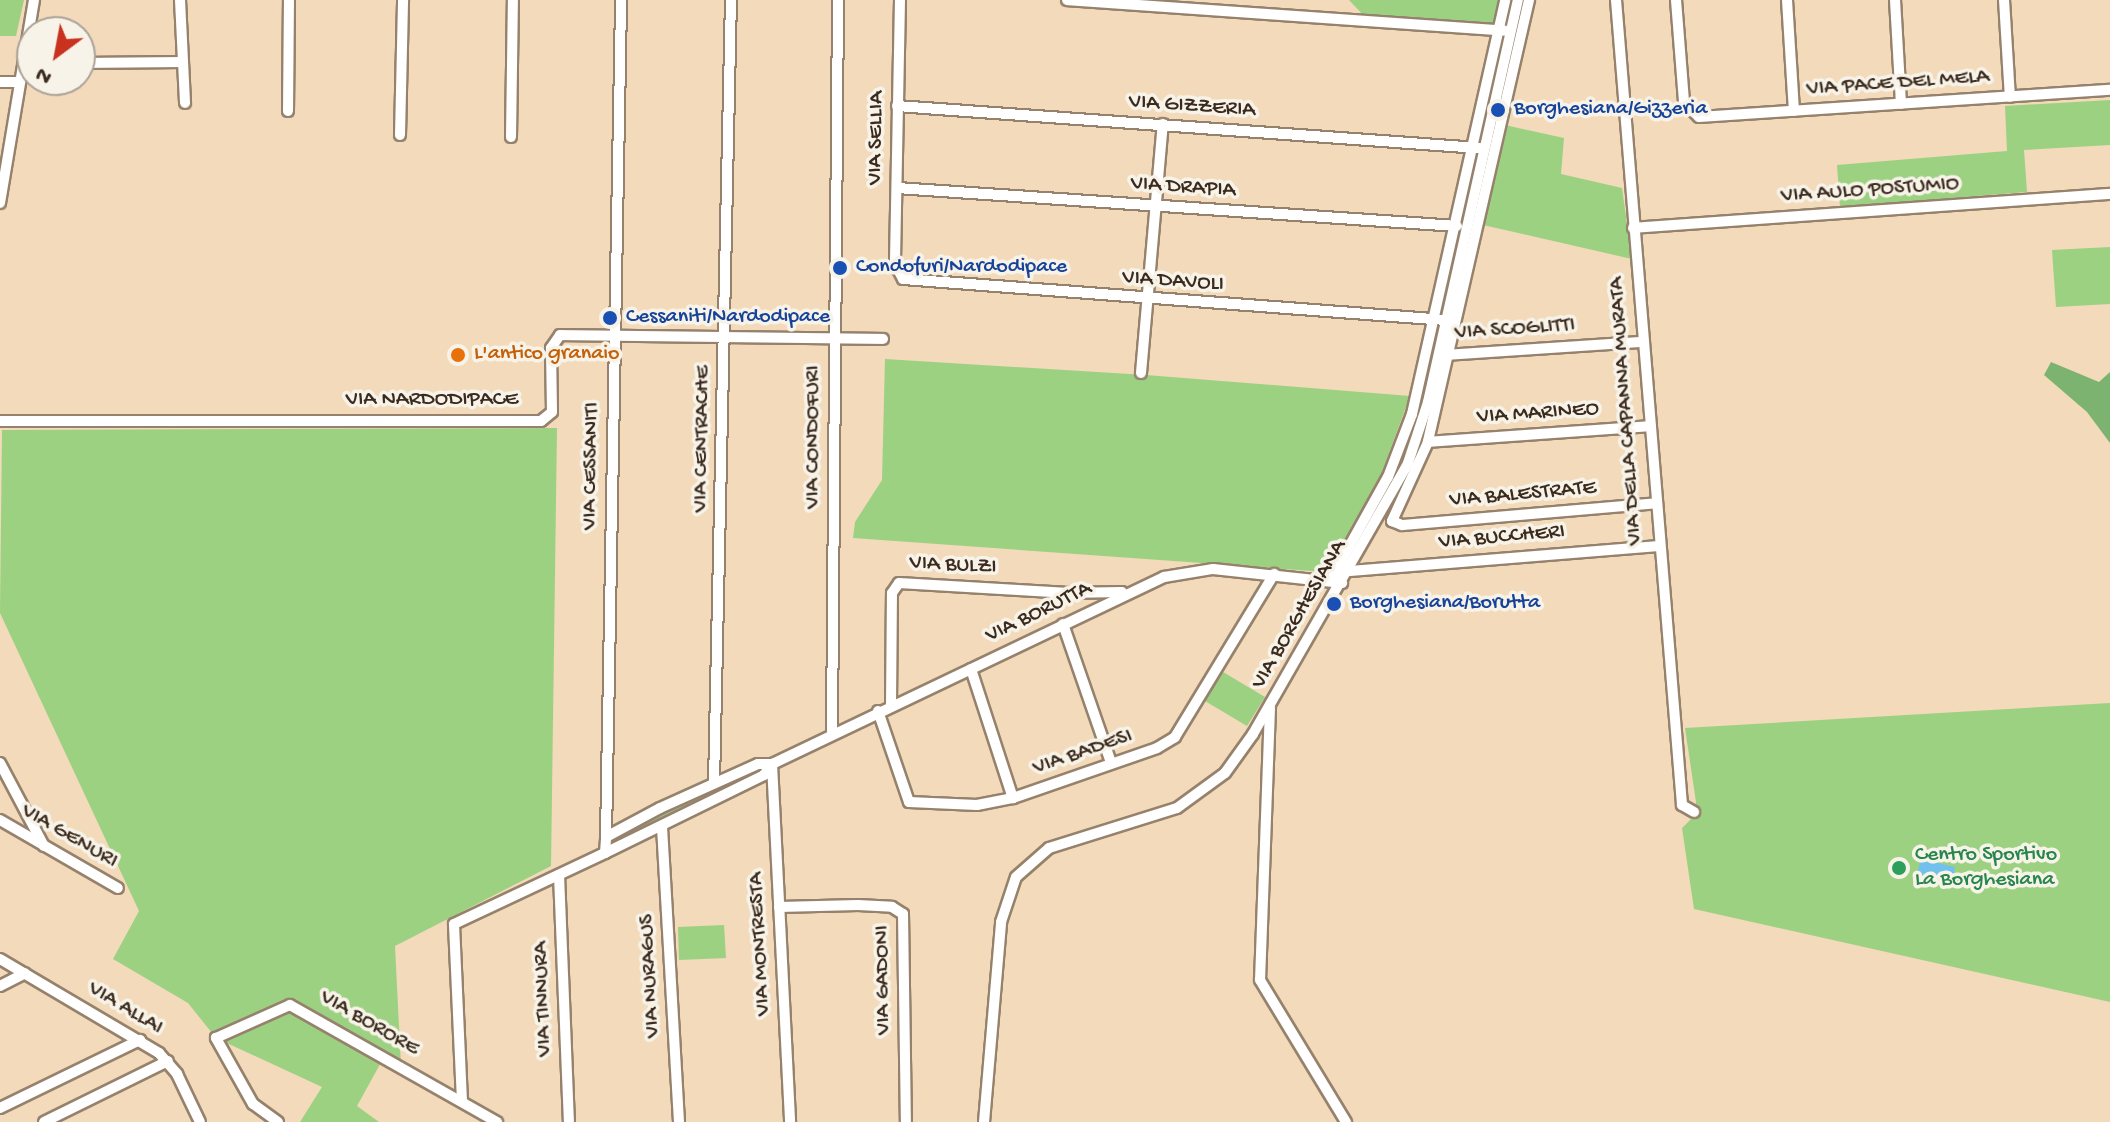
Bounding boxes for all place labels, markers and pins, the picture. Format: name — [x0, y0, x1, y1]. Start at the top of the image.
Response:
place label: Borghesiana/Gizzeria — [1514, 97, 1707, 123]
marker: Borghesiana/Gizzeria — [1489, 101, 1507, 119]
place label: Condofuri/Nardodipace — [856, 255, 1067, 281]
marker: Condofuri/Nardodipace — [831, 259, 849, 277]
place label: Cessaniti/Nardodipace — [626, 305, 830, 331]
marker: Cessaniti/Nardodipace — [601, 309, 619, 327]
place label: L'antico granaio — [474, 342, 620, 368]
marker: L'antico granaio — [449, 346, 467, 364]
place label: Borghesiana/Borutta — [1350, 591, 1540, 617]
marker: Borghesiana/Borutta — [1325, 595, 1343, 613]
place label: Centro Sportivo La Borghesiana — [1915, 842, 2057, 894]
marker: Centro Sportivo La Borghesiana — [1890, 859, 1908, 877]

